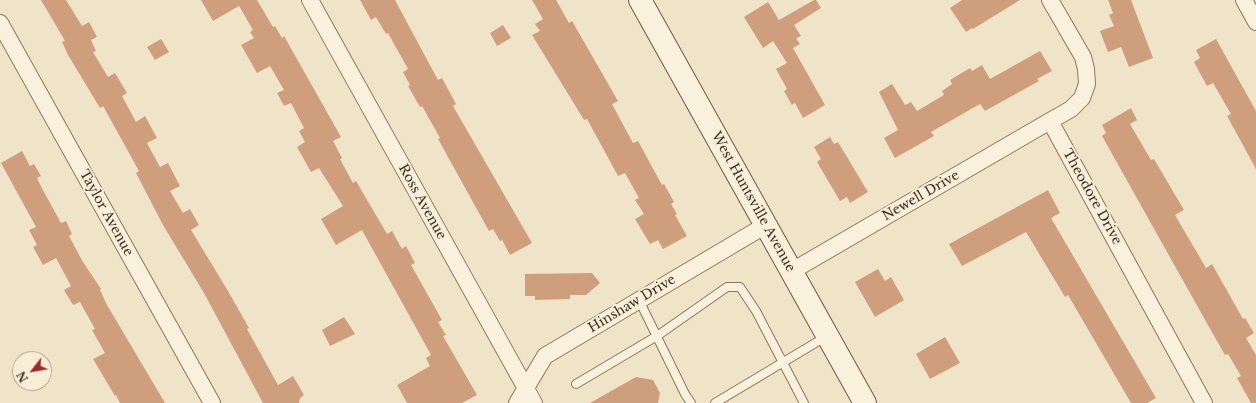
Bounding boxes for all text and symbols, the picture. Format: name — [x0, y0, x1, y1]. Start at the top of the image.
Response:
street label: West Huntsville Avenue — [708, 129, 798, 275]
street label: Theodore Drive — [1059, 146, 1125, 248]
street label: Ross Avenue — [395, 162, 449, 242]
street label: Taylor Avenue — [76, 167, 136, 259]
street label: Newell Drive — [880, 168, 962, 224]
street label: Hinshaw Drive — [585, 272, 679, 336]
north arrow — [12, 351, 52, 391]
text: N — [14, 369, 31, 385]

